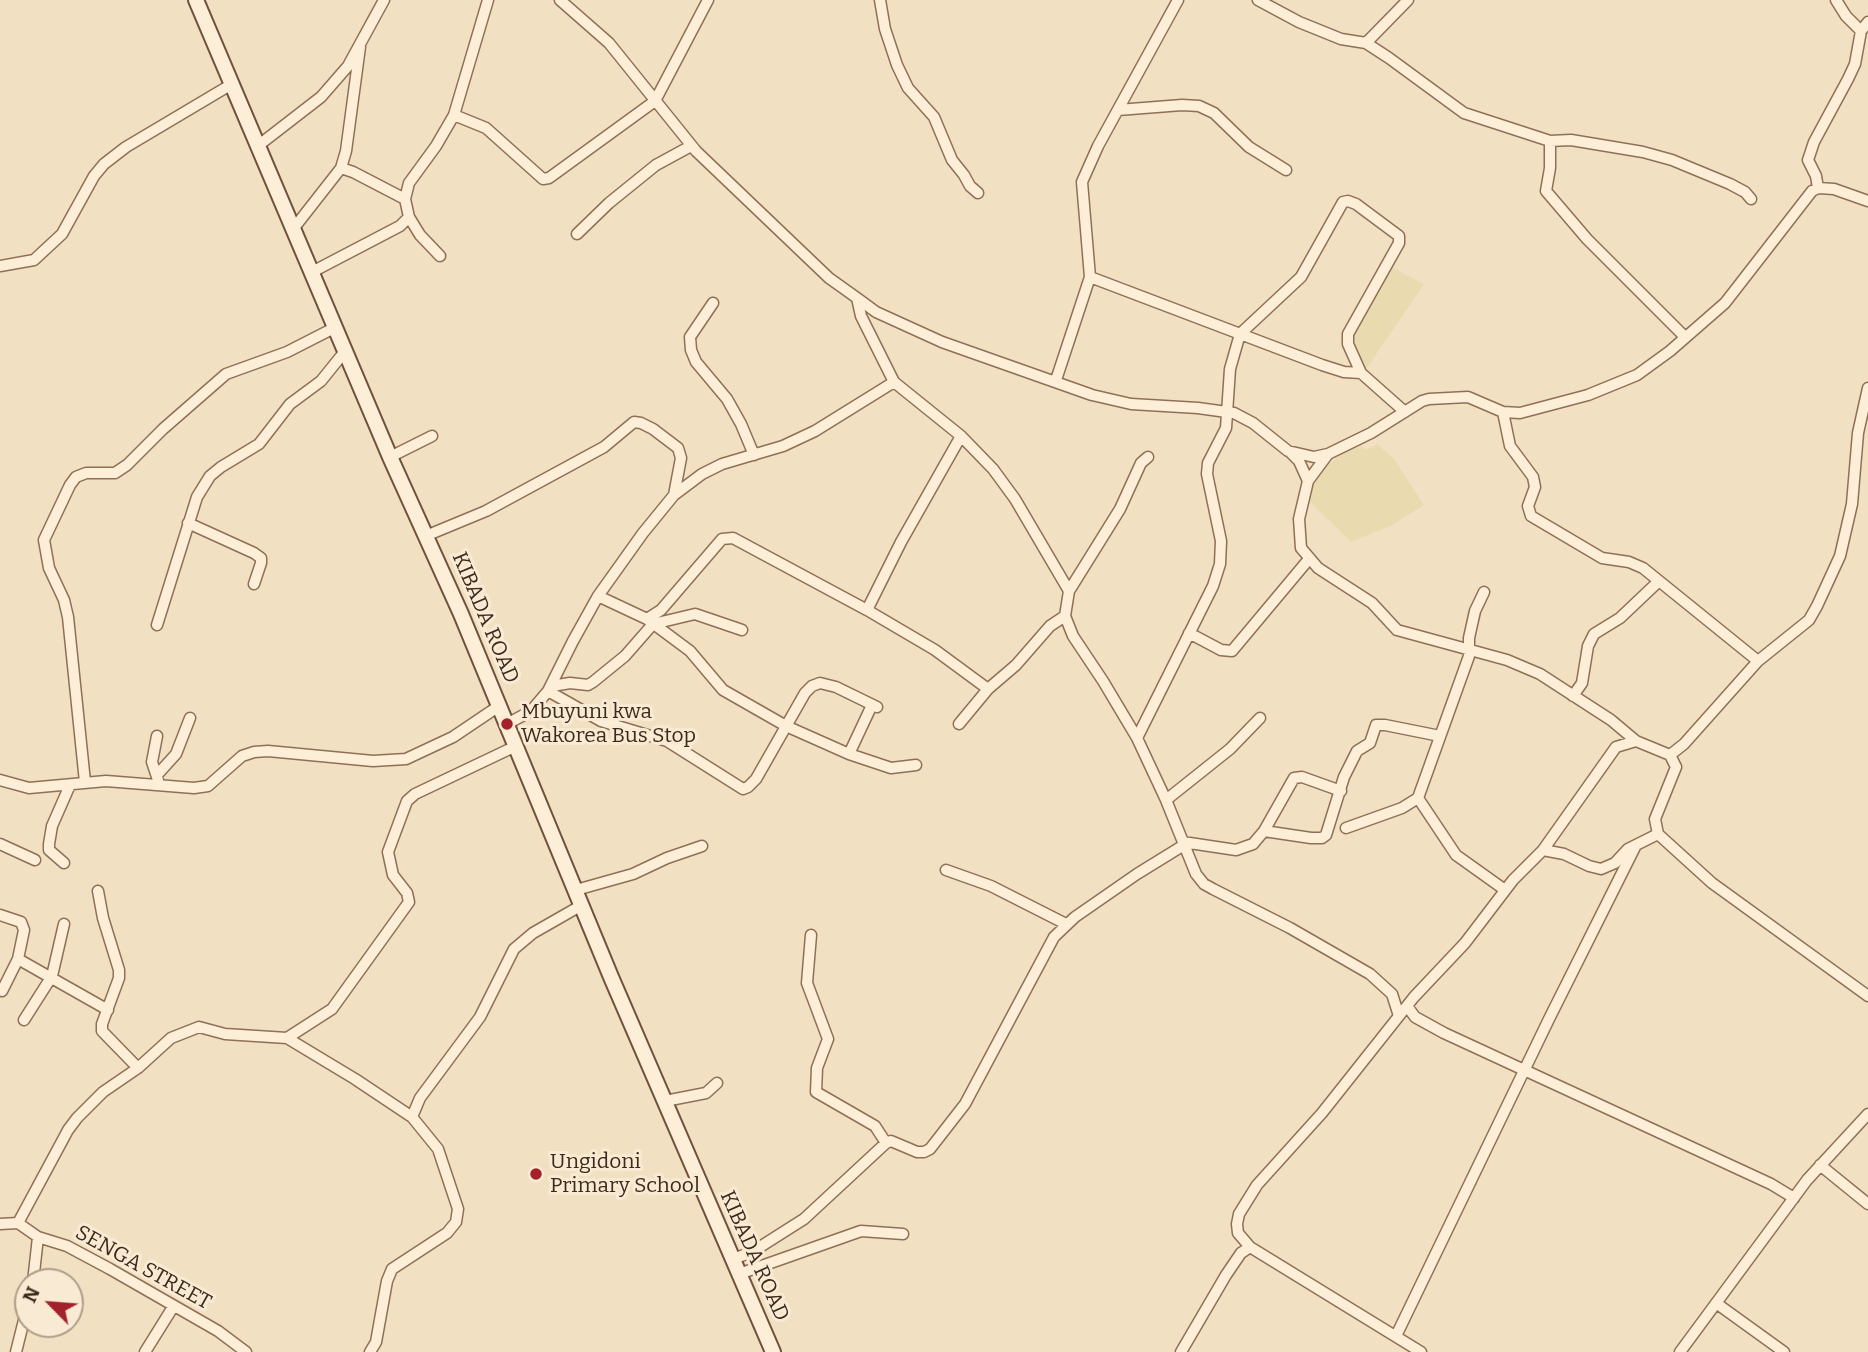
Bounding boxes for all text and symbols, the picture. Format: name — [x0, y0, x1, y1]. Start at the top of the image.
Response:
street label: KIBADA ROAD — [446, 549, 524, 687]
place label: Mbuyuni kwa Wakorea Bus Stop — [521, 699, 696, 749]
marker: Mbuyuni kwa Wakorea Bus Stop — [499, 716, 515, 732]
place label: Ungidoni Primary School — [550, 1149, 700, 1199]
marker: Ungidoni Primary School — [528, 1166, 544, 1182]
street label: KIBADA ROAD — [714, 1187, 794, 1325]
street label: SENGA STREET — [71, 1220, 215, 1316]
north arrow — [14, 1268, 84, 1338]
text: N — [18, 1283, 45, 1306]

